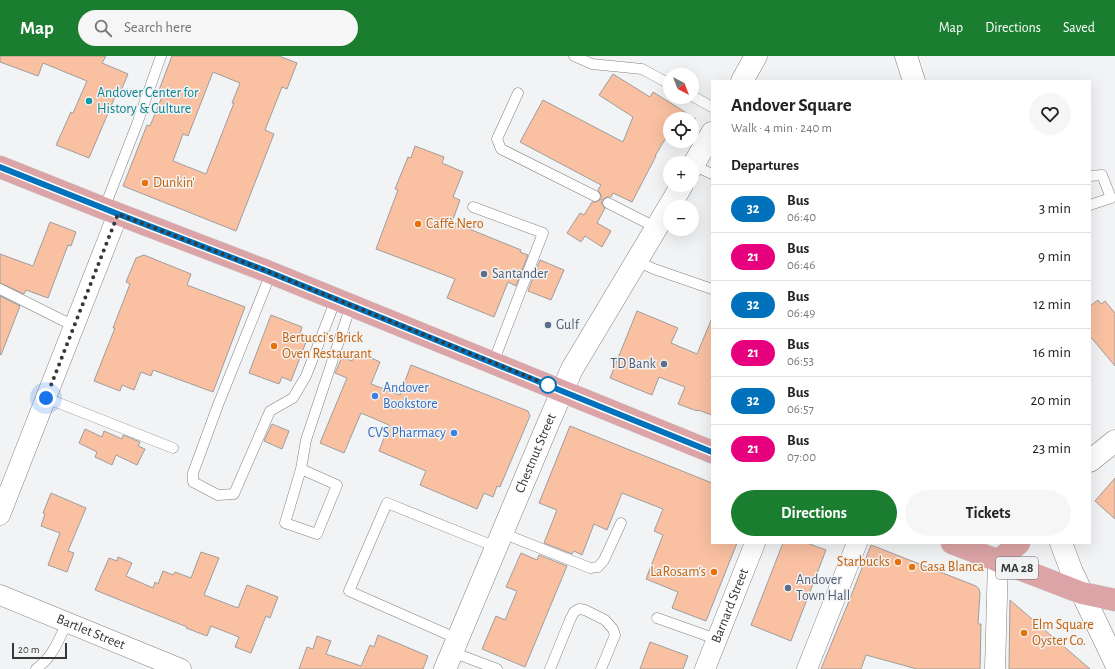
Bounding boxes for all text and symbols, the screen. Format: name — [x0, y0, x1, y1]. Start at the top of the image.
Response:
search box — [78, 10, 358, 46]
icon: search — [92, 17, 114, 39]
text: Map — [20, 19, 54, 38]
text: Search here — [124, 20, 192, 35]
text: Map — [939, 21, 963, 35]
text: Directions — [985, 21, 1041, 35]
text: Saved — [1063, 21, 1095, 35]
north arrow — [663, 68, 699, 104]
map controls — [663, 68, 699, 236]
place label: Andover Center for History & Culture — [97, 86, 199, 116]
button: heart — [1029, 93, 1071, 135]
marker: Andover Center for History & Culture — [84, 96, 94, 106]
text: Andover Square — [731, 96, 852, 115]
button: locate — [663, 112, 699, 148]
text: Walk · 4 min · 240 m — [731, 122, 832, 135]
button: + — [663, 156, 699, 192]
text: Departures — [731, 158, 799, 173]
place label: Dunkin' — [153, 176, 195, 190]
marker: Dunkin' — [140, 178, 150, 188]
text: Bus — [787, 193, 809, 208]
button: − — [663, 200, 699, 236]
text: 3 min — [1039, 201, 1071, 216]
text: 32 — [747, 202, 759, 216]
text: 06:40 — [787, 211, 816, 224]
place label: Caffè Nero — [426, 217, 484, 231]
marker: Caffè Nero — [413, 219, 423, 229]
text: Bus — [787, 241, 809, 256]
text: 9 min — [1038, 249, 1071, 264]
text: 21 — [747, 250, 759, 264]
text: 06:46 — [787, 259, 815, 272]
place label: Santander — [492, 267, 549, 281]
marker: Santander — [479, 269, 489, 279]
text: Bus — [787, 289, 809, 304]
text: 12 min — [1033, 297, 1071, 312]
text: 32 — [747, 298, 759, 312]
text: 06:49 — [787, 307, 815, 320]
place label: Gulf — [556, 318, 580, 332]
marker: Gulf — [543, 320, 553, 330]
place label: Bertucci's Brick Oven Restaurant — [282, 331, 372, 361]
text: Bus — [787, 337, 809, 352]
marker: Bertucci's Brick Oven Restaurant — [269, 341, 279, 351]
text: 16 min — [1033, 345, 1071, 360]
text: 21 — [747, 346, 759, 360]
text: 06:53 — [787, 355, 814, 368]
place label: TD Bank — [610, 357, 657, 371]
marker: TD Bank — [659, 359, 669, 369]
unlabelled marker — [539, 376, 557, 394]
place label: Andover Bookstore — [383, 381, 438, 411]
text: Bus — [787, 385, 809, 400]
your location — [36, 388, 56, 408]
marker: Andover Bookstore — [370, 391, 380, 401]
text: 20 min — [1030, 393, 1071, 408]
text: 32 — [747, 394, 759, 408]
text: 06:57 — [787, 403, 814, 416]
street label: Chestnut Street — [513, 411, 559, 495]
place label: CVS Pharmacy — [368, 426, 446, 440]
marker: CVS Pharmacy — [449, 428, 459, 438]
text: Bus — [787, 433, 809, 448]
text: 23 min — [1032, 441, 1071, 456]
text: 21 — [747, 442, 759, 456]
text: 07:00 — [787, 451, 816, 464]
button: Directions — [731, 490, 897, 536]
button: Tickets — [905, 490, 1071, 536]
place label: Starbucks — [837, 555, 890, 569]
marker: Starbucks — [893, 557, 903, 567]
road number: MA 28 — [996, 557, 1038, 579]
place label: Casa Blanca — [920, 560, 984, 574]
marker: Casa Blanca — [907, 562, 917, 572]
place label: LaRosam's — [650, 565, 706, 579]
street label: Barnard Street — [709, 566, 751, 645]
marker: LaRosam's — [709, 567, 719, 577]
place label: Andover Town Hall — [796, 573, 850, 603]
marker: Andover Town Hall — [783, 583, 793, 593]
street label: Bartlet Street — [54, 612, 127, 652]
place label: Elm Square Oyster Co. — [1032, 618, 1094, 648]
marker: Elm Square Oyster Co. — [1019, 628, 1029, 638]
scale bar — [12, 641, 67, 660]
text: 20 m — [18, 644, 39, 655]

